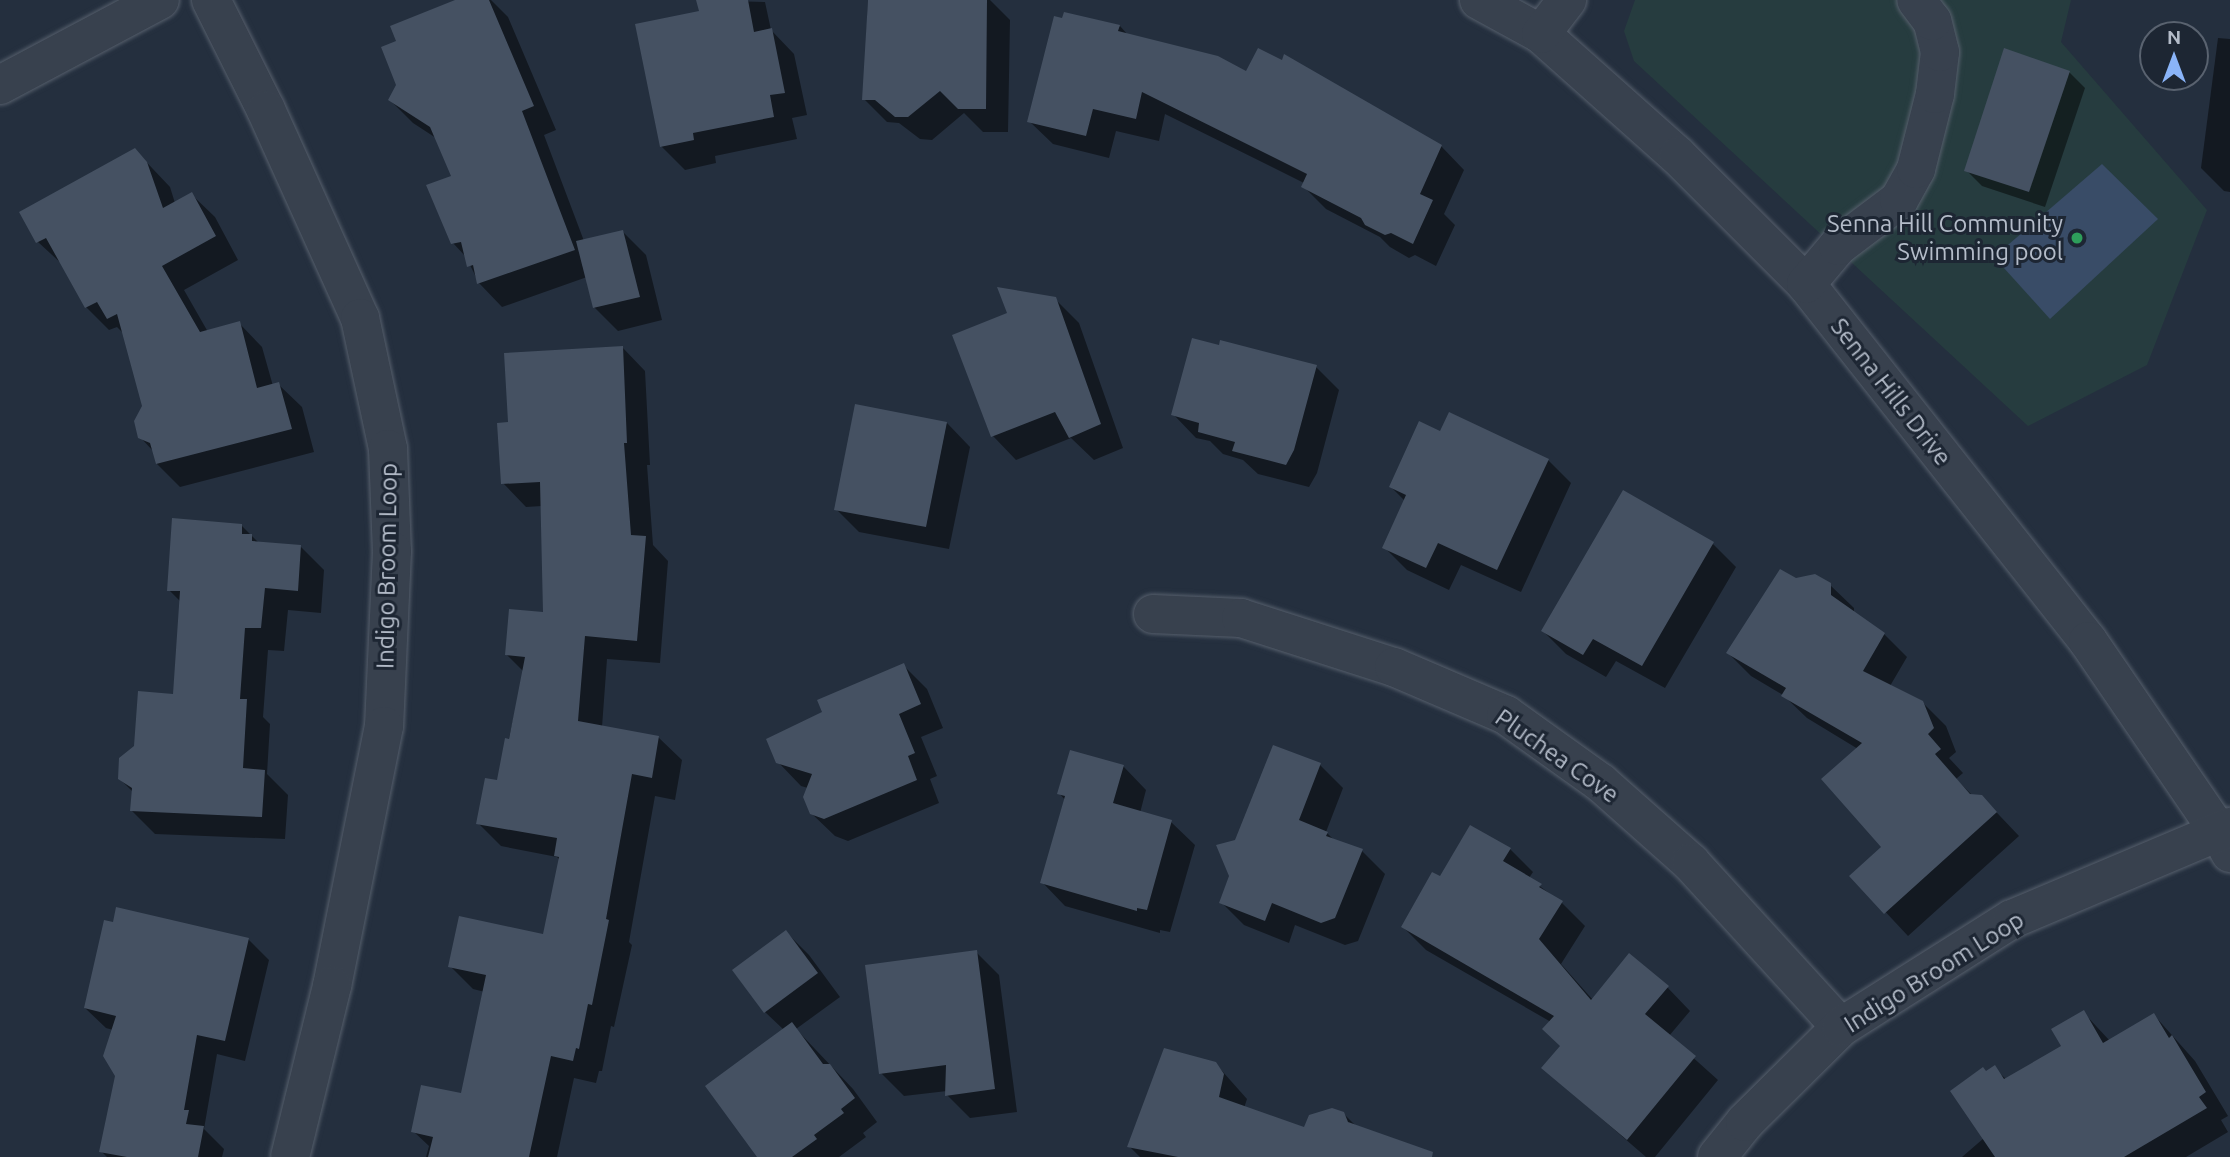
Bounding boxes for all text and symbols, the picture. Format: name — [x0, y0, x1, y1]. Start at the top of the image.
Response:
north arrow — [2139, 21, 2209, 91]
text: N — [2167, 26, 2181, 48]
place label: Senna Hill Community Swimming pool — [1827, 210, 2063, 266]
marker: Senna Hill Community Swimming pool — [2069, 230, 2085, 246]
street label: Senna Hills Drive — [1825, 313, 1957, 471]
street label: Indigo Broom Loop — [371, 463, 403, 669]
street label: Pluchea Cove — [1490, 703, 1624, 809]
street label: Indigo Broom Loop — [1839, 905, 2029, 1039]

